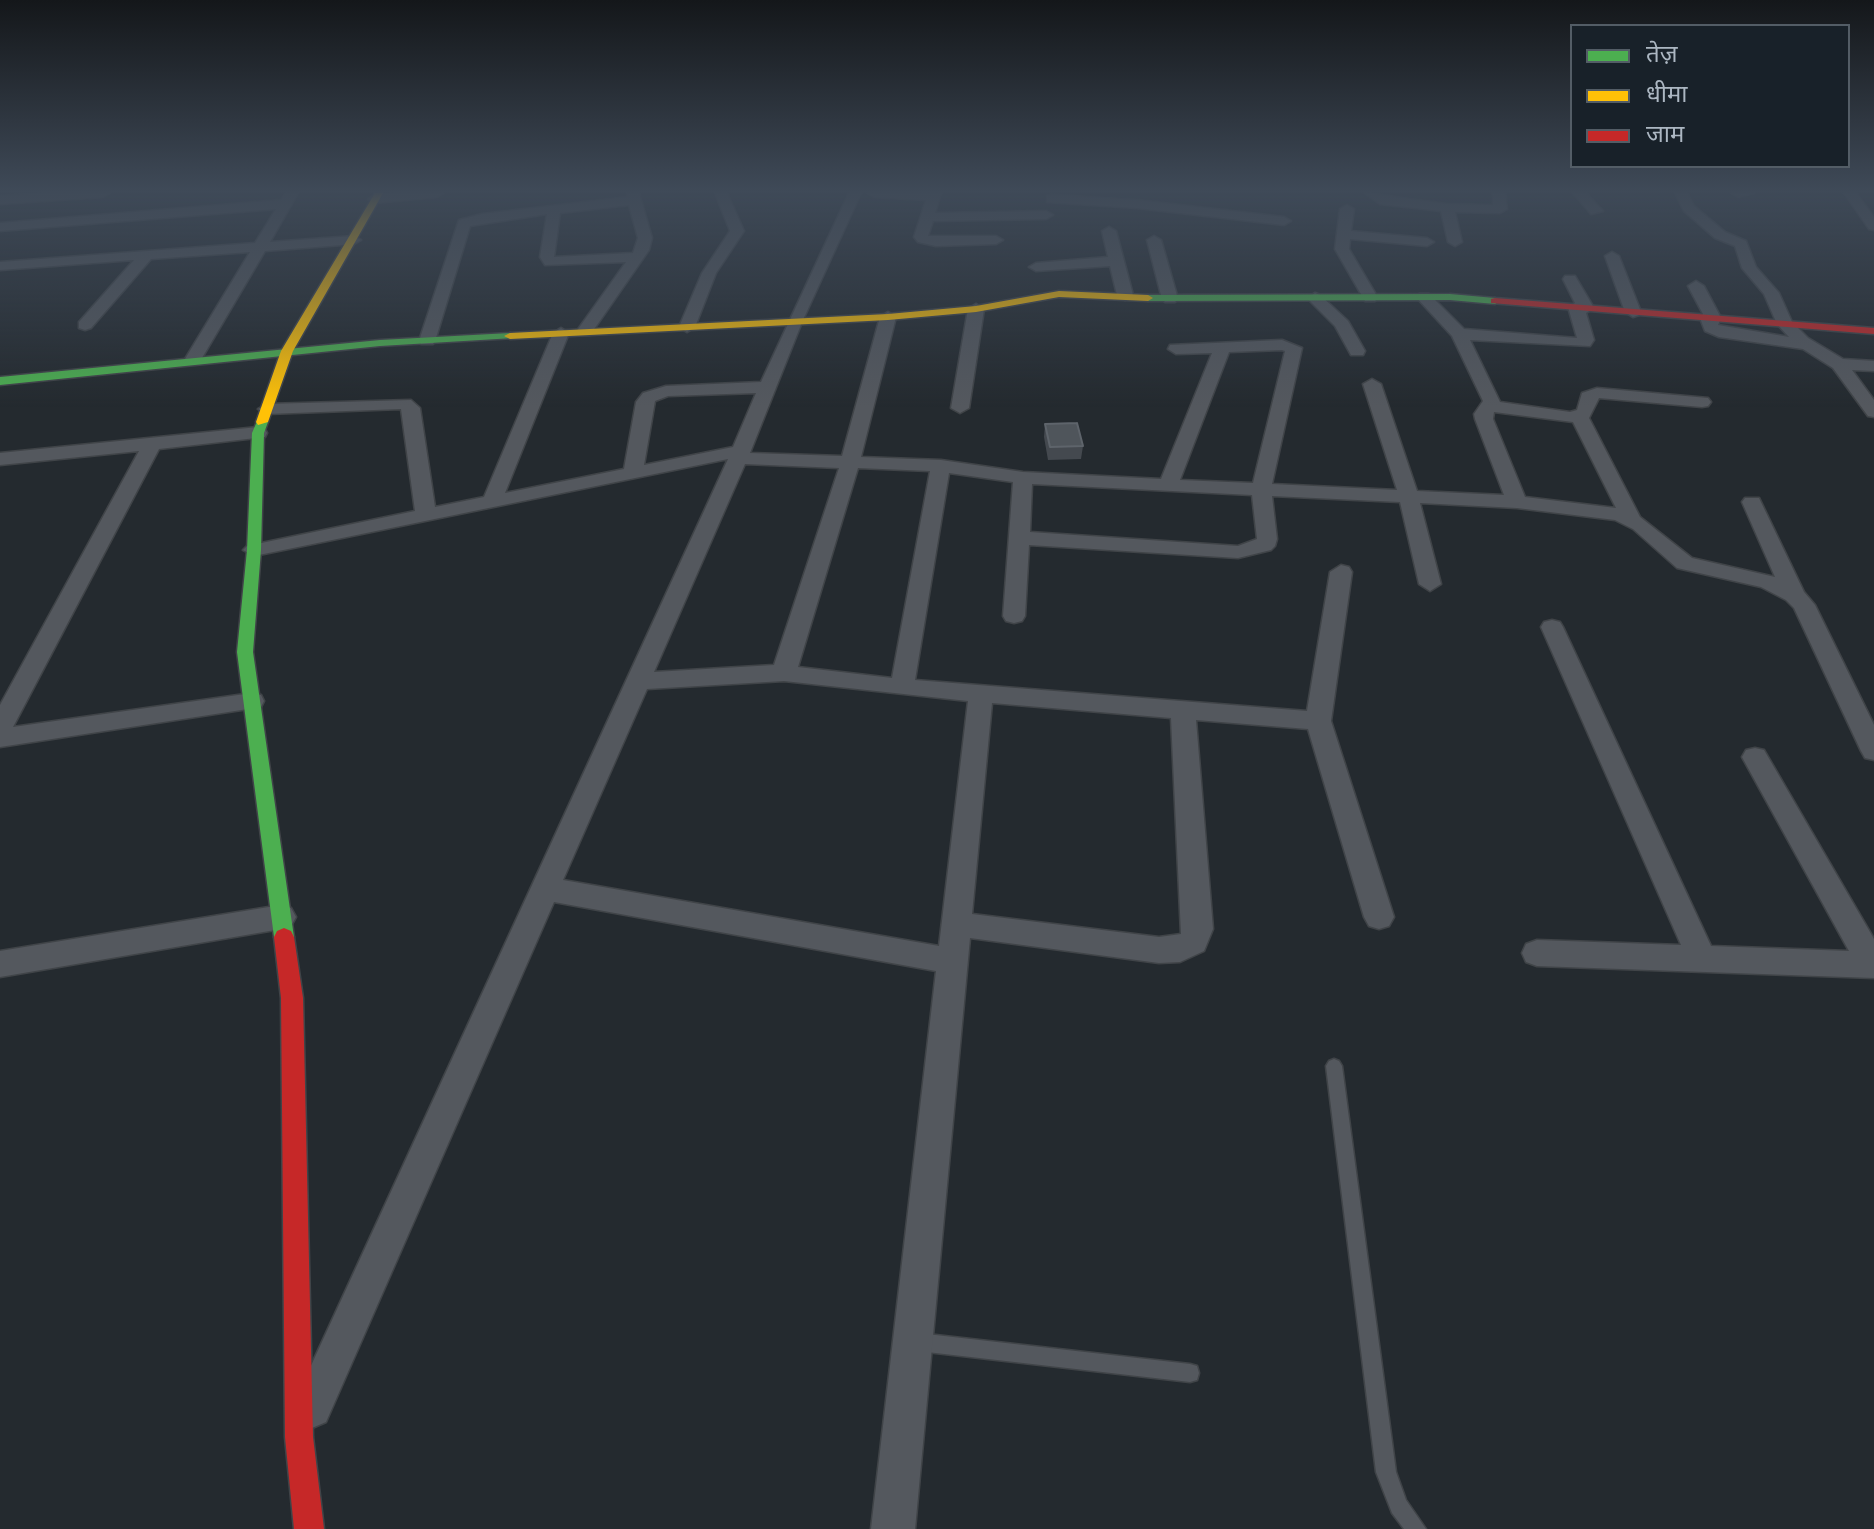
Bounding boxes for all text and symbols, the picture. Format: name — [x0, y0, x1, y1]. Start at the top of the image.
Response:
legend — [1570, 24, 1850, 168]
text: तेज़ — [1646, 40, 1678, 68]
text: धीमा — [1646, 80, 1688, 108]
text: जाम — [1646, 120, 1684, 148]

